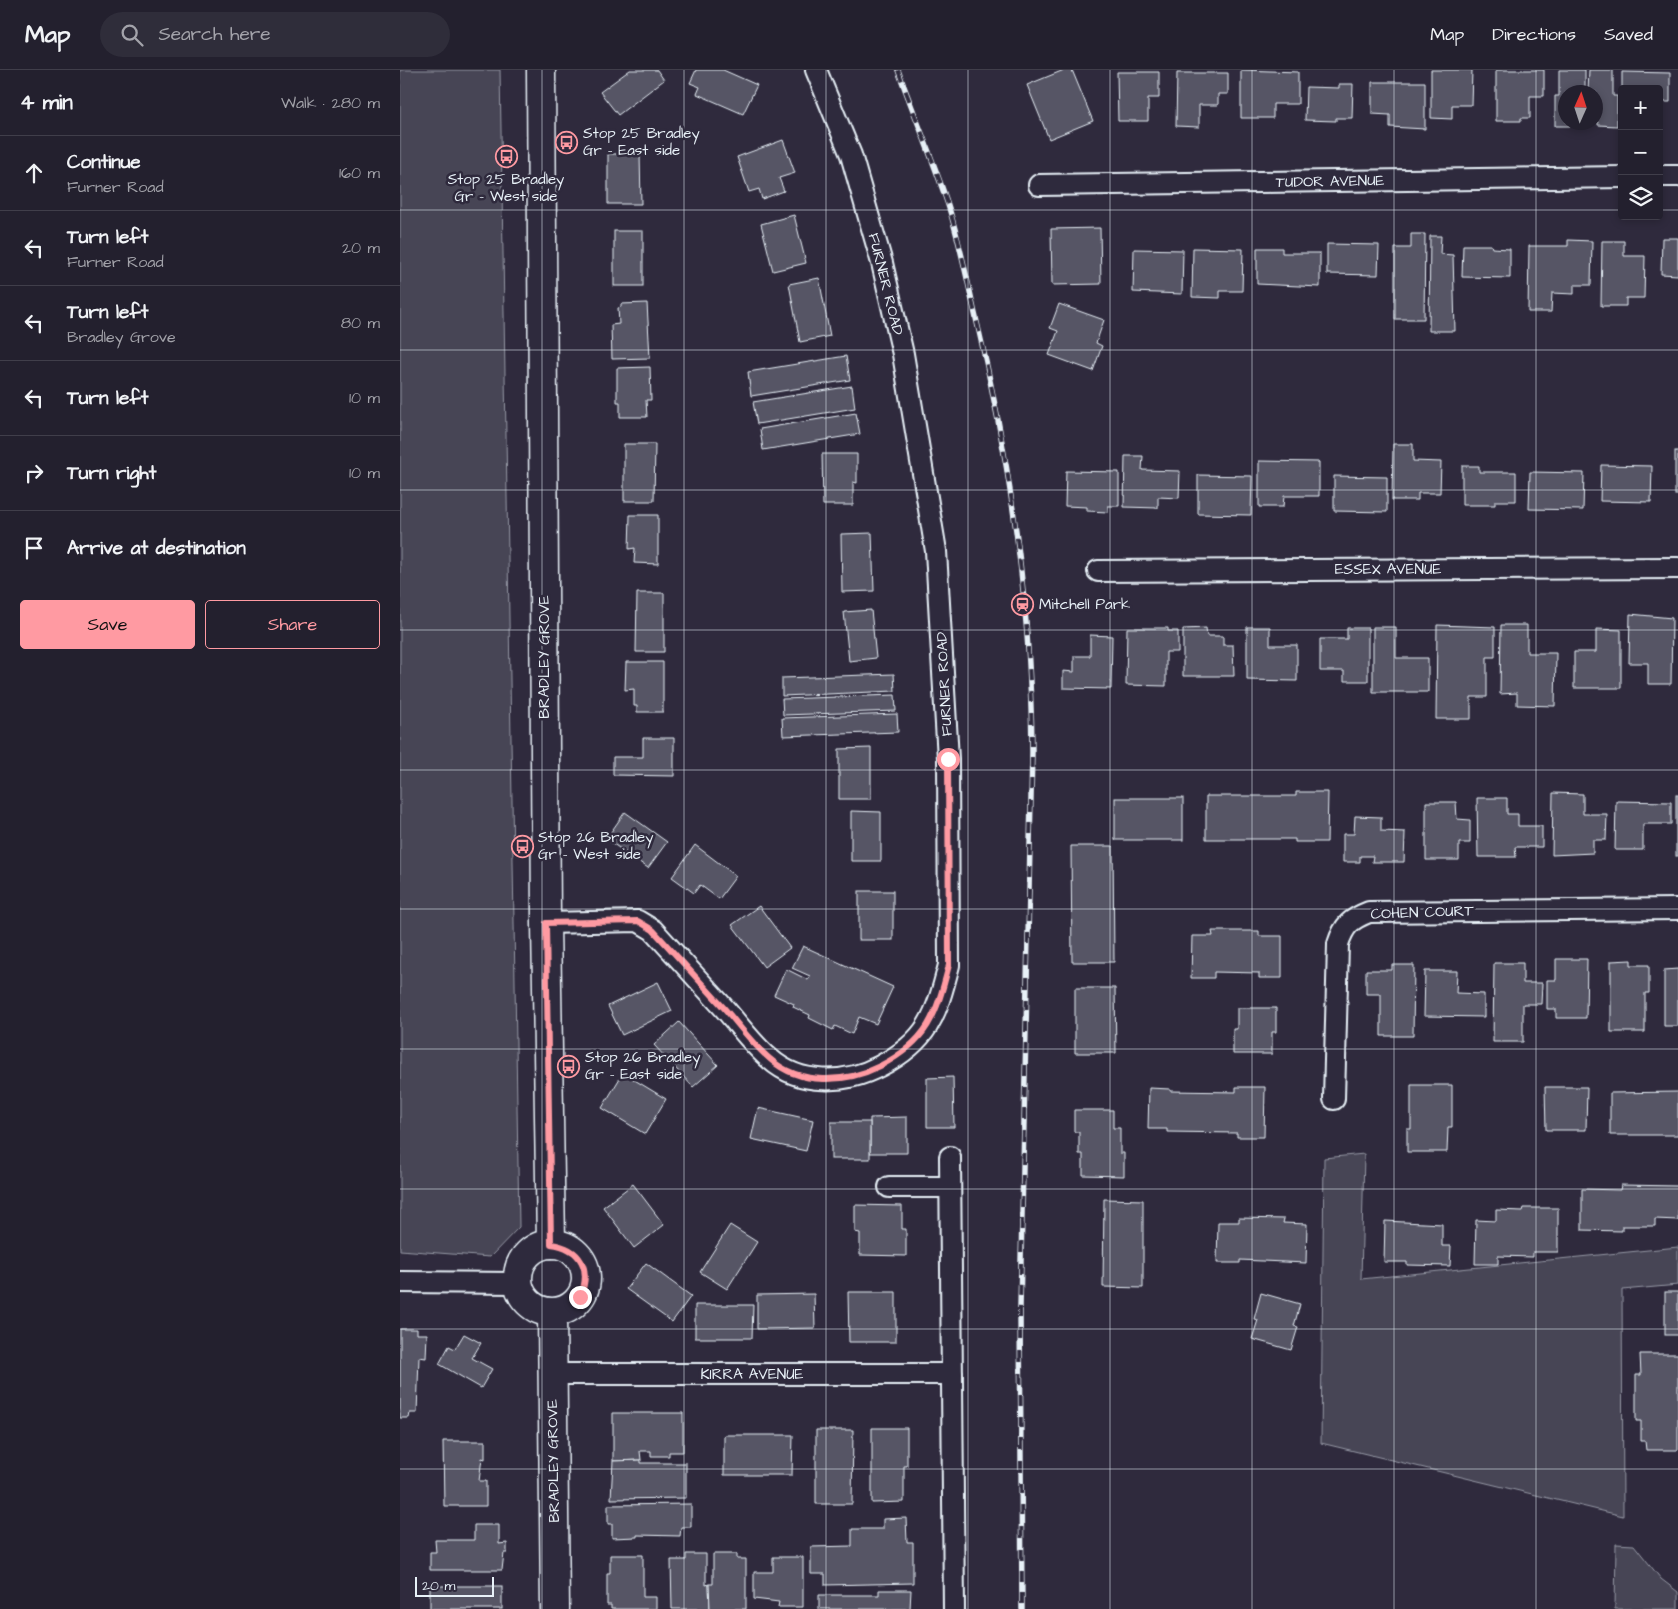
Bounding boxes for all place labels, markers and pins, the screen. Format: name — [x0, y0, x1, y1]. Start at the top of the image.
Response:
place label: Stop 25 Bradley Gr - East side — [583, 123, 700, 161]
bus stop icon: Stop 25 Bradley Gr - East side — [555, 130, 579, 154]
bus stop icon: Stop 25 Bradley Gr - West side — [494, 144, 518, 168]
place label: Stop 25 Bradley Gr - West side — [448, 169, 564, 207]
station icon: Mitchell Park — [1011, 592, 1035, 616]
place label: Mitchell Park — [1039, 594, 1130, 615]
place label: Stop 26 Bradley Gr - West side — [538, 827, 653, 865]
bus stop icon: Stop 26 Bradley Gr - West side — [510, 834, 534, 858]
place label: Stop 26 Bradley Gr - East side — [585, 1047, 700, 1085]
bus stop icon: Stop 26 Bradley Gr - East side — [557, 1054, 581, 1078]

